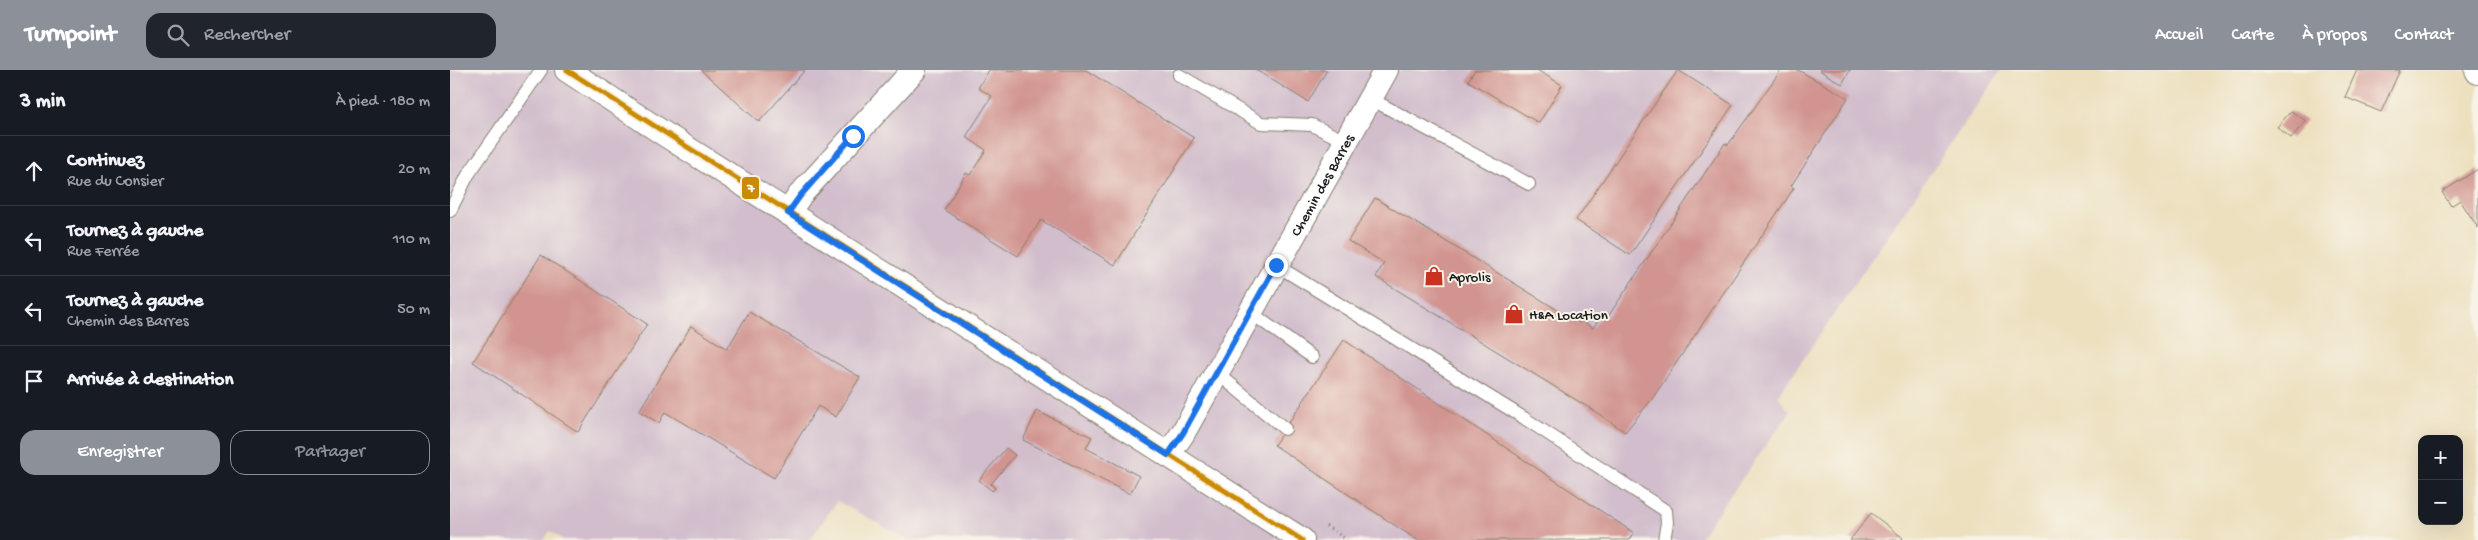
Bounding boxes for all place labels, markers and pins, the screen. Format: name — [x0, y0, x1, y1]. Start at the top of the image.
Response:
shop icon: Aprolis — [1423, 265, 1445, 287]
place label: Aprolis — [1449, 269, 1491, 287]
shop icon: H&A Location — [1503, 303, 1525, 325]
place label: H&A Location — [1529, 307, 1608, 325]

